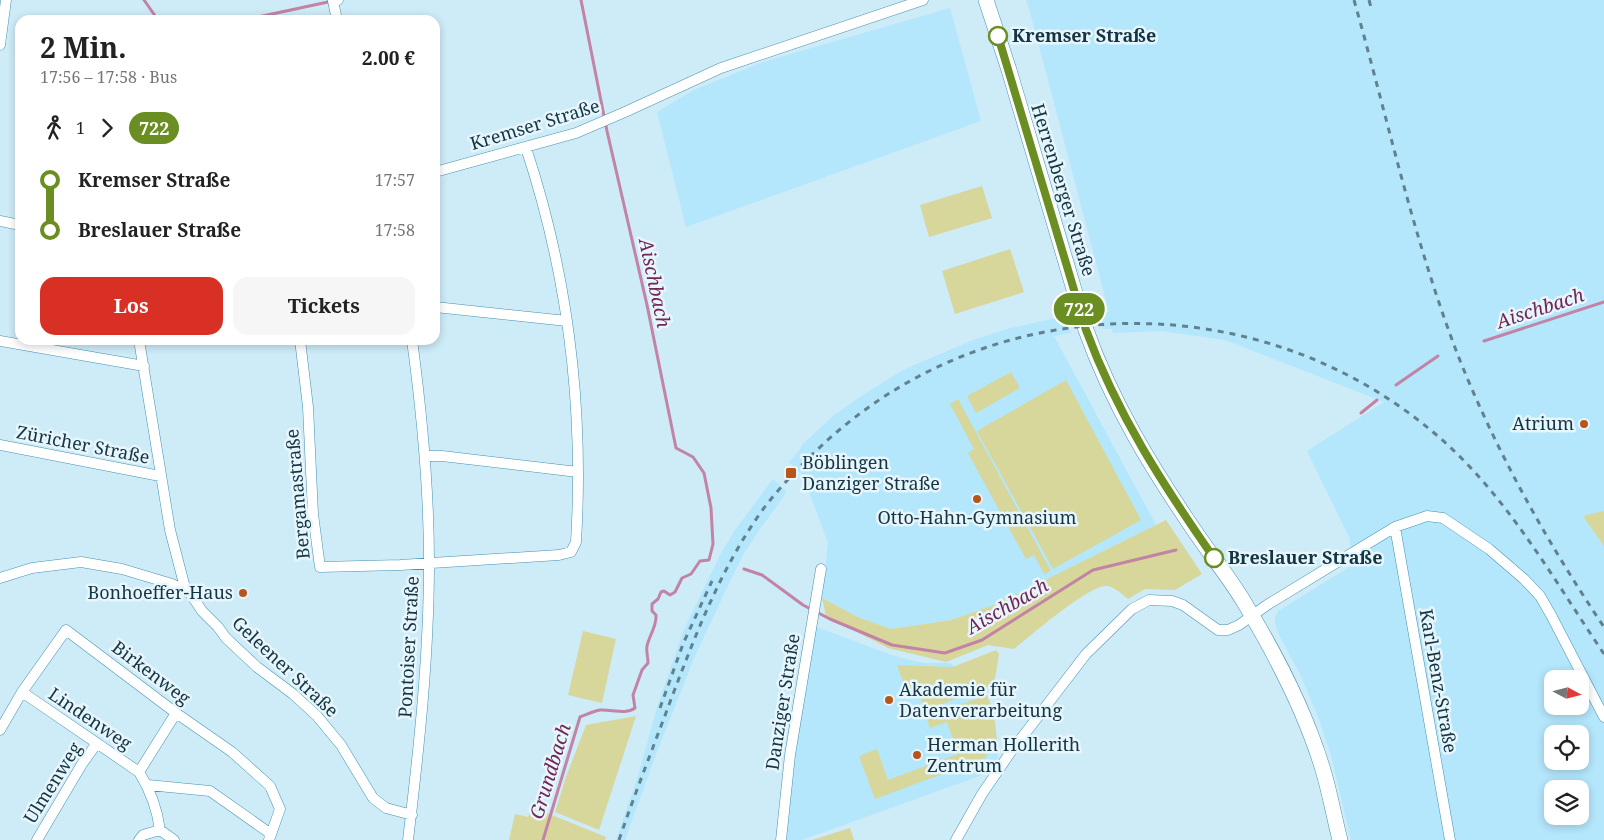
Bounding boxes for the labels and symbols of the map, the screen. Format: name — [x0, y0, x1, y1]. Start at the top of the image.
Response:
place label: Kremser Straße — [1012, 23, 1156, 47]
marker: Kremser Straße — [988, 26, 1008, 46]
street label: Kremser Straße — [467, 93, 602, 155]
street label: Herrenberger Straße — [1026, 100, 1102, 279]
water label: Aischbach — [632, 234, 677, 331]
water label: Aischbach — [1491, 281, 1588, 335]
line badge: 722 — [1050, 293, 1108, 325]
place label: Atrium — [1512, 411, 1574, 435]
marker: Atrium — [1578, 418, 1590, 430]
street label: Züricher Straße — [15, 419, 152, 469]
street label: Bergamastraße — [279, 428, 315, 560]
place label: Böblingen Danziger Straße — [802, 450, 940, 495]
marker: Böblingen Danziger Straße — [784, 466, 798, 480]
marker: Otto-Hahn-Gymnasium — [971, 493, 983, 505]
place label: Otto-Hahn-Gymnasium — [877, 505, 1077, 529]
place label: Breslauer Straße — [1228, 545, 1383, 569]
marker: Breslauer Straße — [1204, 548, 1224, 568]
water label: Aischbach — [959, 572, 1053, 641]
street label: Pontoiser Straße — [392, 575, 424, 718]
place label: Bonhoeffer-Haus — [87, 580, 233, 604]
marker: Bonhoeffer-Haus — [237, 587, 249, 599]
street label: Karl-Benz-Straße — [1415, 607, 1463, 755]
street label: Geleener Straße — [227, 611, 344, 722]
street label: Danziger Straße — [759, 632, 805, 772]
street label: Birkenweg — [108, 635, 196, 710]
north arrow — [1544, 670, 1589, 715]
place label: Akademie für Datenverarbeitung — [899, 677, 1062, 722]
street label: Lindenweg — [44, 681, 137, 755]
marker: Akademie für Datenverarbeitung — [883, 694, 895, 706]
water label: Grundbach — [523, 719, 577, 822]
place label: Herman Hollerith Zentrum — [927, 732, 1080, 777]
street label: Ulmenweg — [18, 737, 87, 828]
marker: Herman Hollerith Zentrum — [911, 749, 923, 761]

